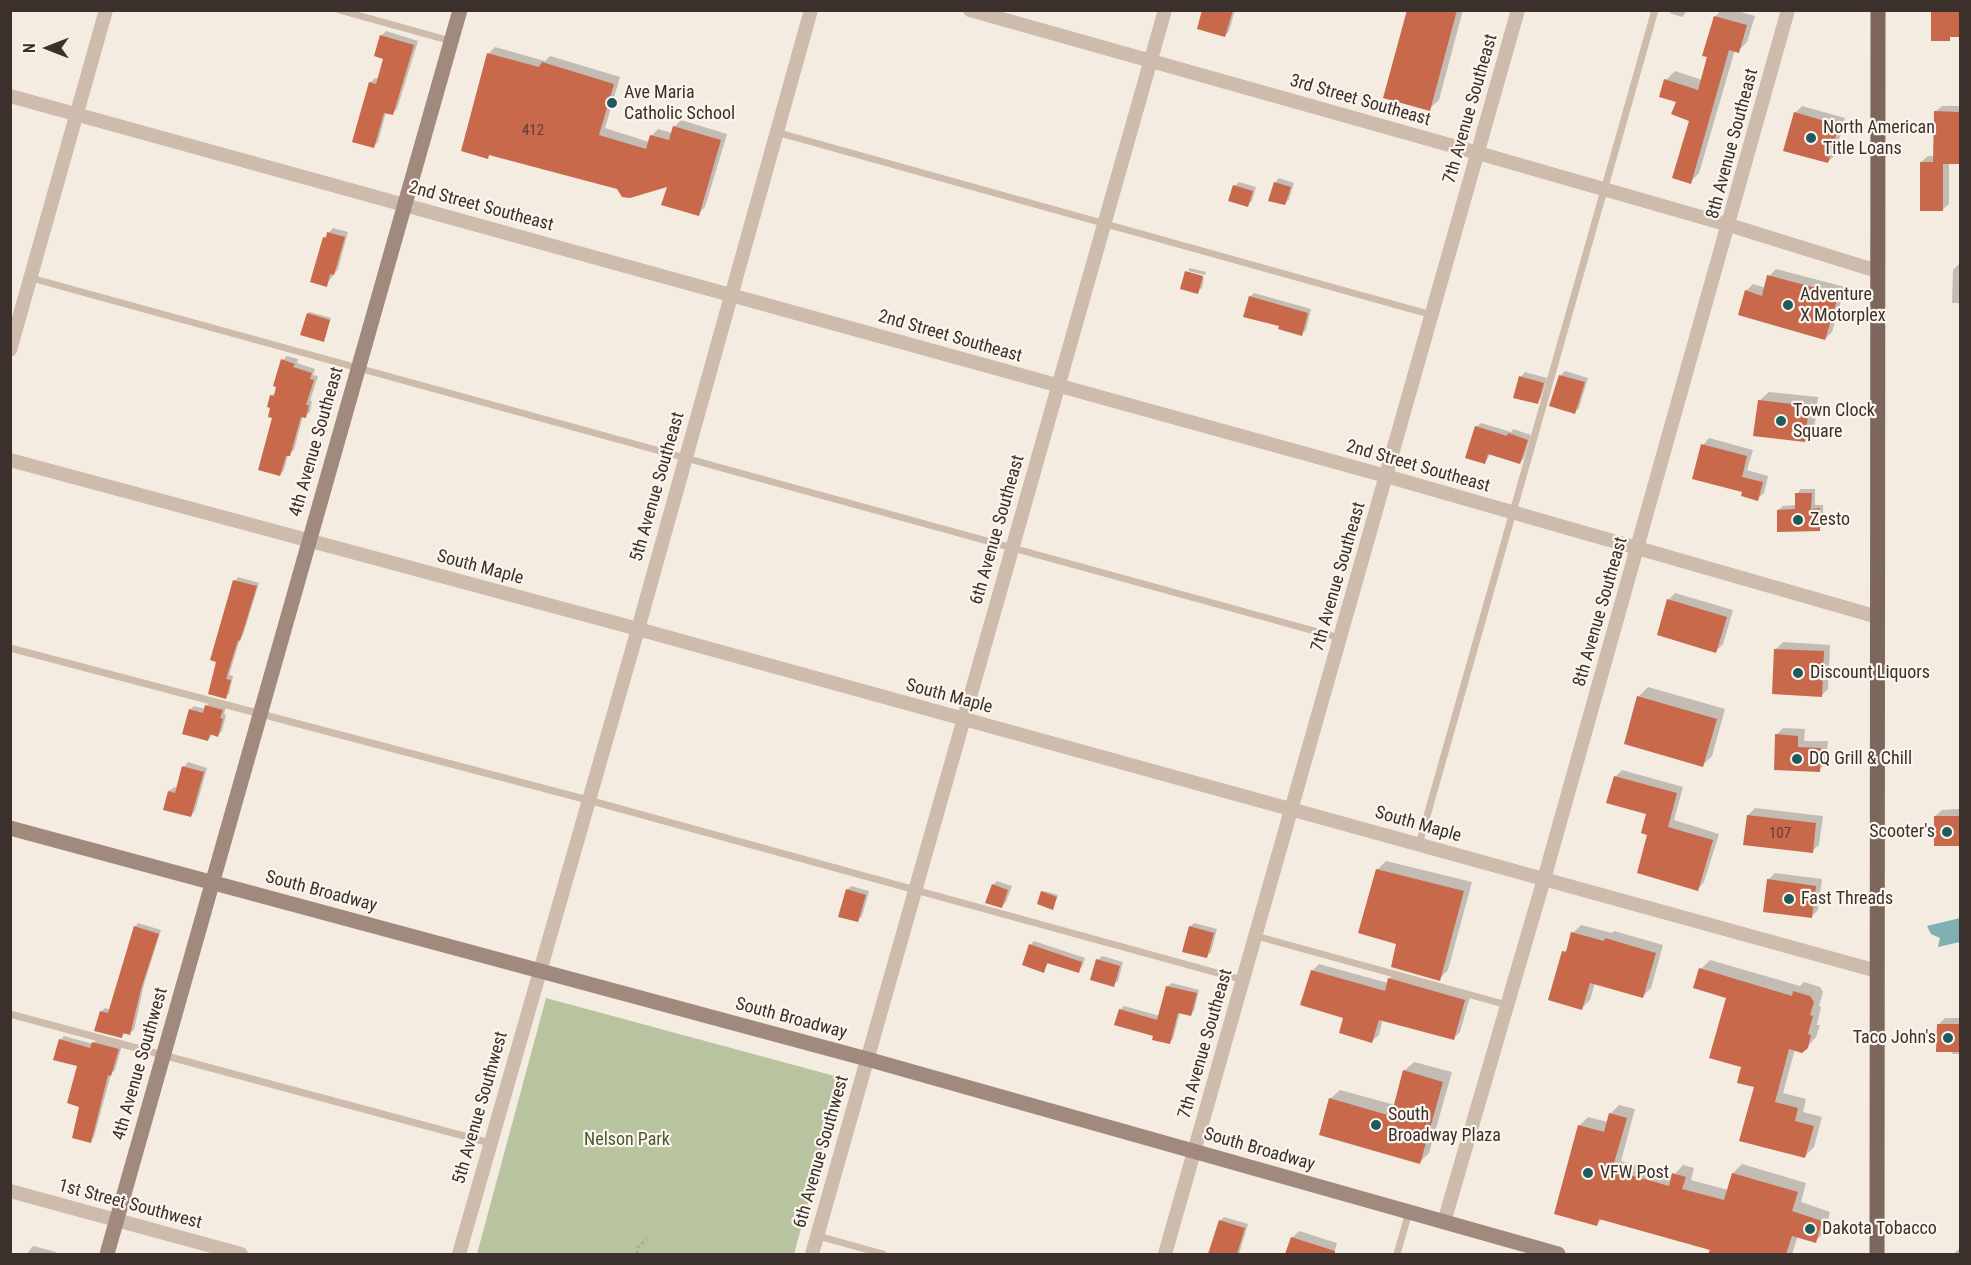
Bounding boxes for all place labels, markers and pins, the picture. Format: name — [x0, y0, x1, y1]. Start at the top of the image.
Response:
place label: Ave Maria Catholic School — [624, 82, 735, 124]
marker: Ave Maria Catholic School — [605, 96, 619, 110]
place label: North American Title Loans — [1823, 117, 1935, 160]
marker: North American Title Loans — [1804, 131, 1818, 145]
place label: Adventure X Motorplex — [1800, 284, 1886, 326]
marker: Adventure X Motorplex — [1781, 298, 1795, 312]
place label: Town Clock Square — [1793, 400, 1875, 442]
marker: Town Clock Square — [1774, 414, 1788, 428]
place label: Zesto — [1810, 509, 1850, 531]
marker: Zesto — [1791, 513, 1805, 527]
place label: Discount Liquors — [1810, 662, 1930, 684]
marker: Discount Liquors — [1791, 666, 1805, 680]
place label: DQ Grill & Chill — [1809, 748, 1912, 770]
marker: DQ Grill & Chill — [1790, 752, 1804, 766]
place label: Scooter's — [1869, 821, 1935, 843]
marker: Scooter's — [1940, 825, 1954, 839]
place label: Fast Threads — [1801, 888, 1893, 910]
marker: Fast Threads — [1782, 892, 1796, 906]
place label: Taco John's — [1853, 1027, 1936, 1049]
marker: Taco John's — [1941, 1031, 1955, 1045]
place label: South Broadway Plaza — [1388, 1104, 1501, 1146]
marker: South Broadway Plaza — [1369, 1118, 1383, 1132]
place label: VFW Post — [1600, 1162, 1669, 1184]
marker: VFW Post — [1581, 1166, 1595, 1180]
place label: Dakota Tobacco — [1822, 1218, 1937, 1240]
marker: Dakota Tobacco — [1803, 1222, 1817, 1236]

